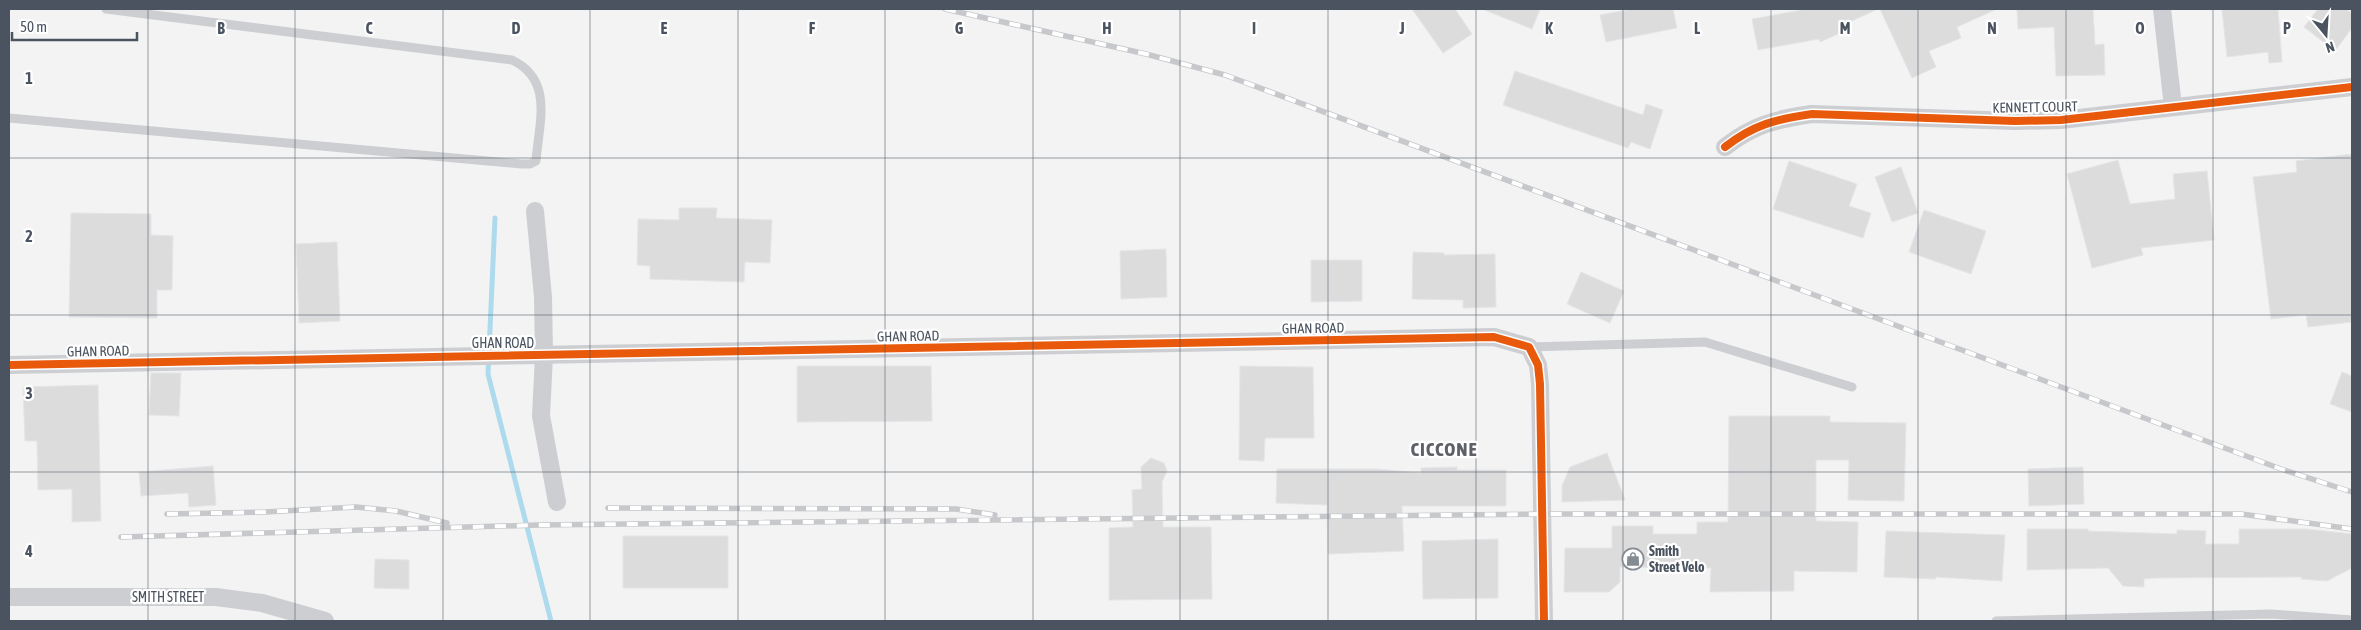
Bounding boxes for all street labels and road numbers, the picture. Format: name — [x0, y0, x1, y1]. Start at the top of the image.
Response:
street label: KENNETT COURT — [1992, 98, 2078, 116]
street label: GHAN ROAD — [1282, 319, 1344, 337]
street label: GHAN ROAD — [877, 327, 939, 345]
street label: GHAN ROAD — [472, 335, 534, 351]
street label: GHAN ROAD — [67, 342, 129, 360]
street label: SMITH STREET — [132, 589, 204, 605]

